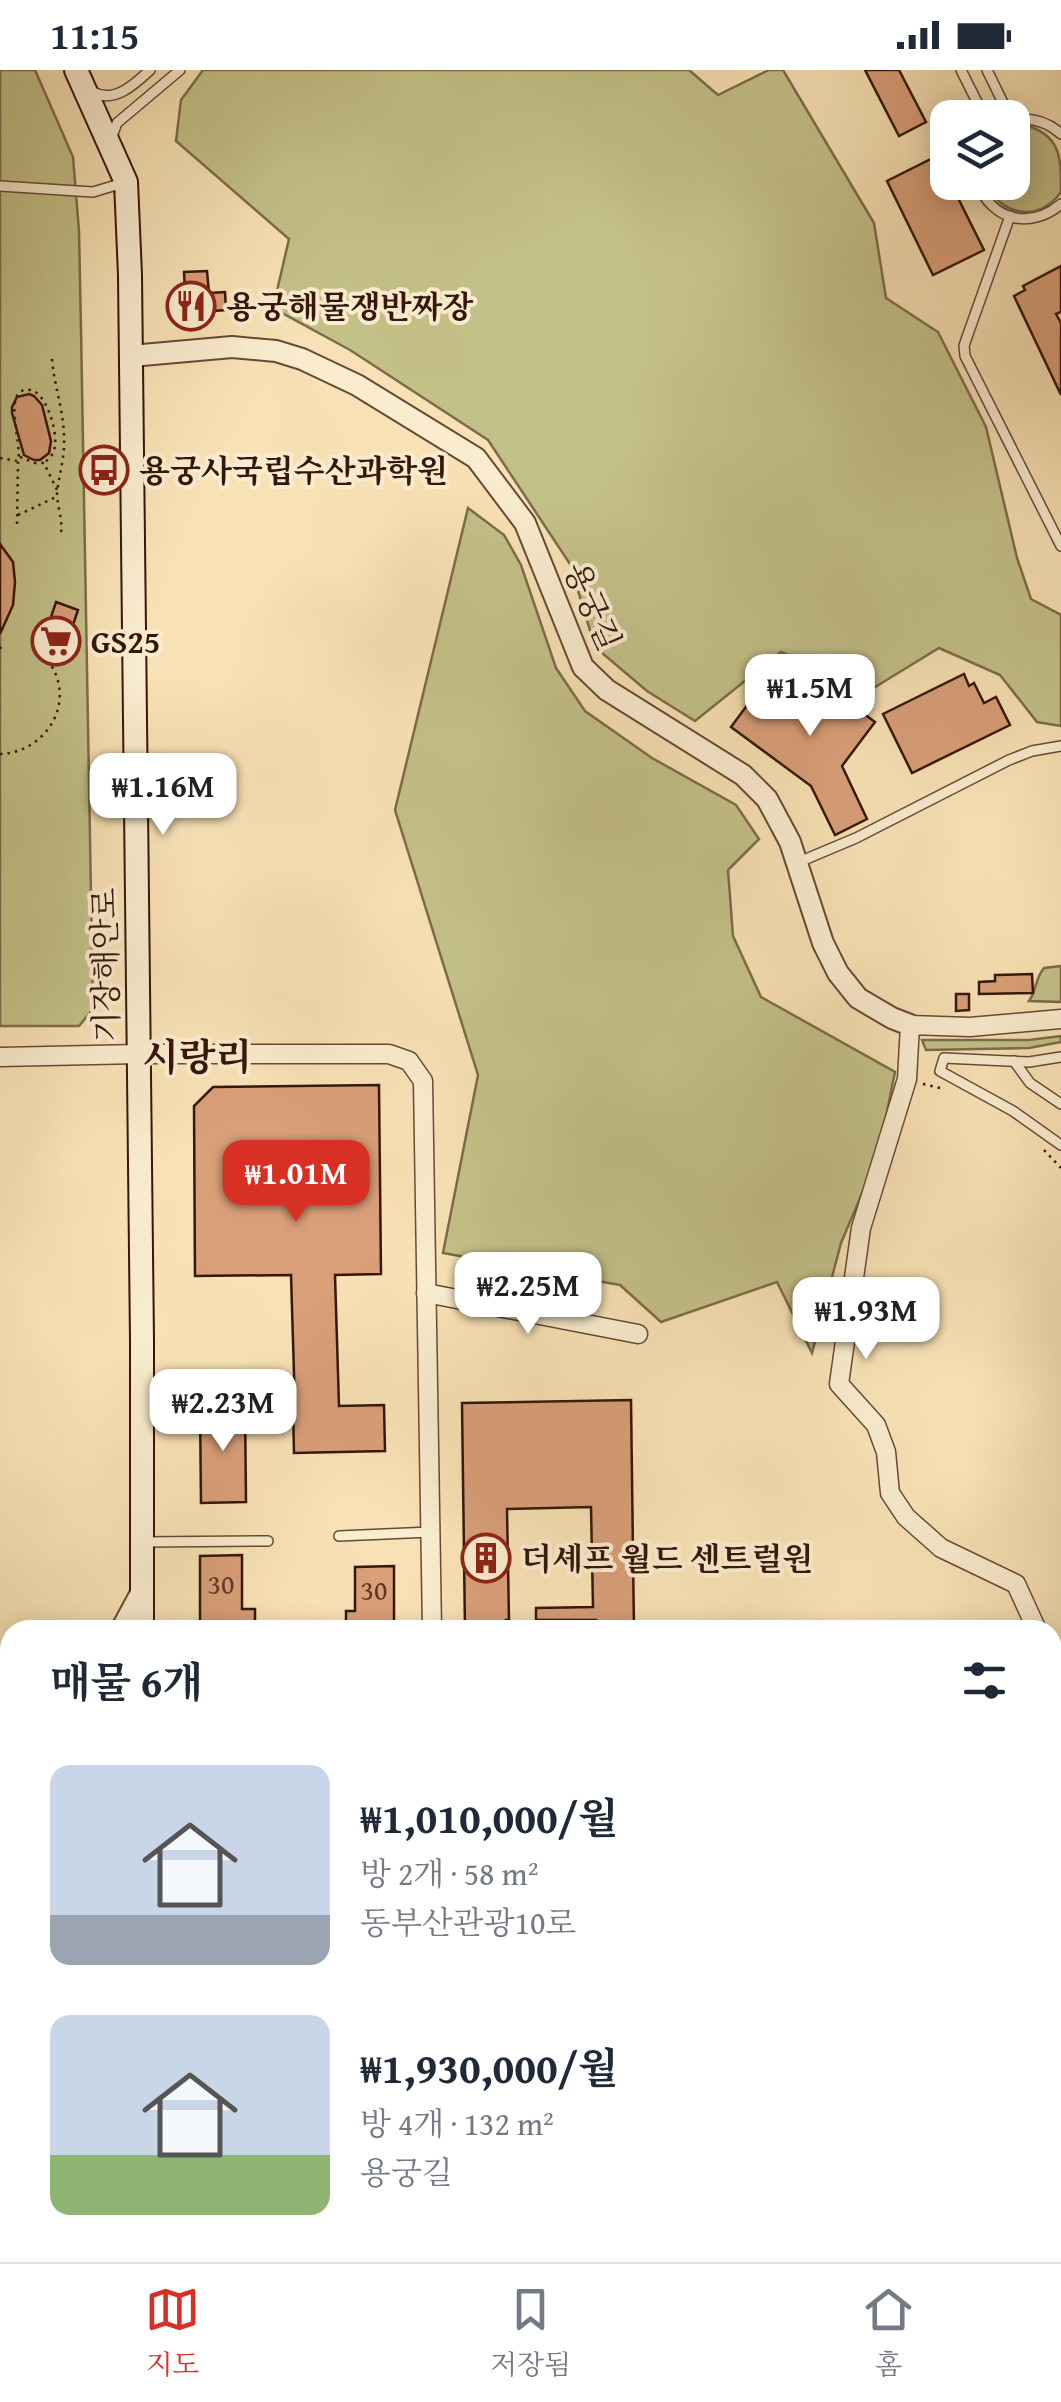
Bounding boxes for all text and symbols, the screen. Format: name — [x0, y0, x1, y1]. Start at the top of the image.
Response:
text: 11:15 — [50, 7, 140, 63]
map controls — [930, 100, 1030, 200]
button: layers — [930, 100, 1030, 200]
restaurant icon: 용궁해물쟁반짜장 — [165, 280, 217, 332]
place label: 용궁해물쟁반짜장 — [226, 283, 473, 330]
bus stop icon: 용궁사국립수산과학원 — [78, 444, 130, 496]
place label: 용궁사국립수산과학원 — [139, 447, 448, 494]
street label: 용궁길 — [553, 554, 633, 658]
supermarket icon: GS25 — [30, 615, 82, 667]
place label: GS25 — [91, 618, 160, 665]
pin: ₩1.5M — [740, 654, 880, 739]
text: ₩1.5M — [767, 663, 853, 710]
pin: ₩1.16M — [82, 753, 244, 838]
text: ₩1.16M — [112, 762, 214, 809]
street label: 기장해안로 — [80, 887, 130, 1043]
district label: 시랑리 — [142, 1028, 252, 1084]
pin: ₩1.01M — [215, 1140, 377, 1225]
text: ₩1.01M — [245, 1149, 347, 1196]
pin: ₩2.25M — [447, 1252, 609, 1337]
text: ₩2.25M — [477, 1261, 579, 1308]
pin: ₩1.93M — [785, 1277, 947, 1362]
text: ₩1.93M — [815, 1286, 917, 1333]
pin: ₩2.23M — [142, 1369, 304, 1454]
text: ₩2.23M — [172, 1378, 274, 1425]
building icon: 더셰프 월드 센트럴원 — [460, 1532, 512, 1584]
place label: 더셰프 월드 센트럴원 — [521, 1535, 813, 1582]
house number: 30 — [208, 1563, 234, 1604]
house number: 30 — [361, 1569, 387, 1610]
text: 매물 6개 — [50, 1651, 203, 1712]
icon: filters — [957, 1653, 1012, 1708]
text: ₩1,010,000/월 — [360, 1787, 619, 1848]
icon: home — [130, 1805, 250, 1925]
text: 방 2개 · 58 m² — [360, 1850, 538, 1897]
text: 동부산관광10로 — [360, 1899, 576, 1946]
text: ₩1,930,000/월 — [360, 2037, 619, 2098]
icon: home — [130, 2055, 250, 2175]
text: 방 4개 · 132 m² — [360, 2100, 554, 2147]
text: 용궁길 — [360, 2149, 453, 2196]
tab: 지도 — [145, 2282, 200, 2384]
tab: 저장됨 — [490, 2282, 571, 2384]
tab: 홈 — [861, 2282, 916, 2384]

